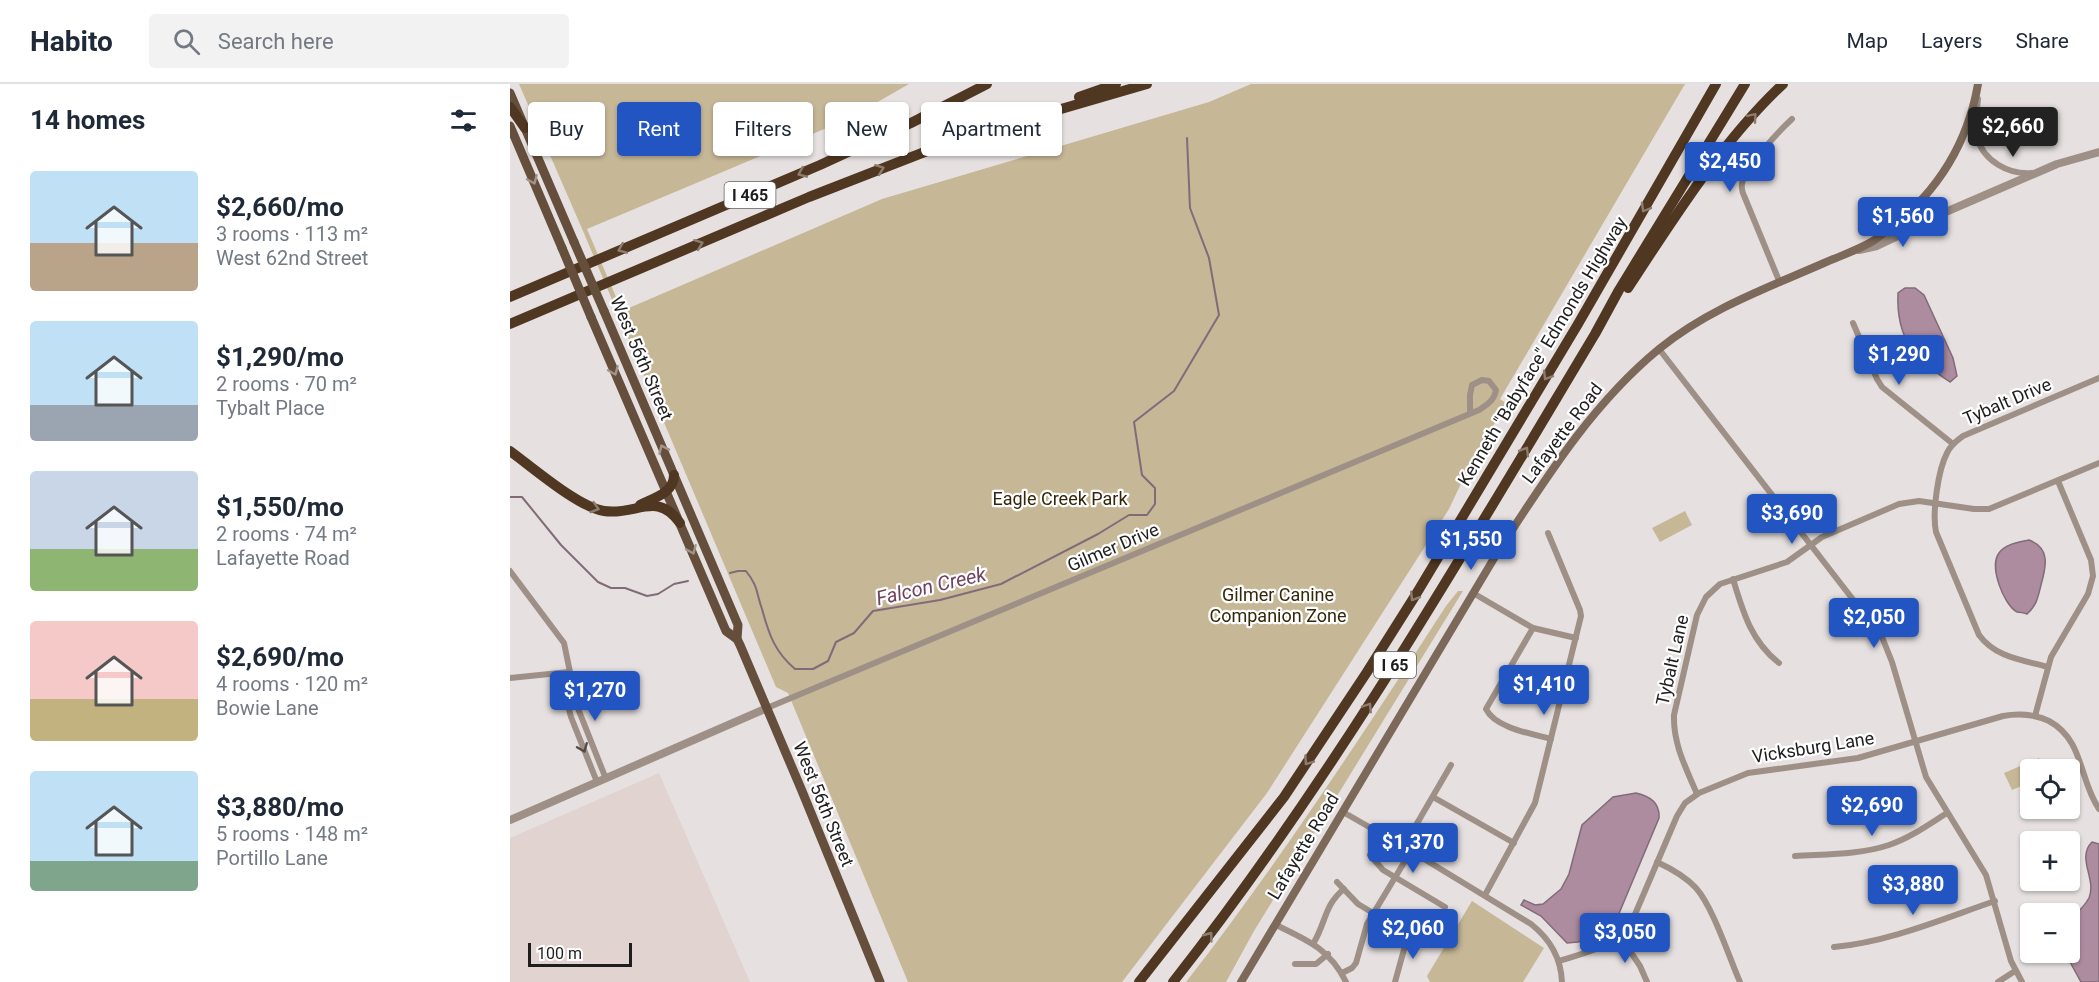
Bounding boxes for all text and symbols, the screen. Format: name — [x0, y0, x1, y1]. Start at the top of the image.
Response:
search box — [149, 14, 569, 68]
text: Habito — [30, 25, 113, 58]
icon: search — [170, 25, 203, 58]
text: Search here — [218, 29, 334, 54]
text: Map — [1846, 29, 1888, 53]
text: Layers — [1921, 29, 1982, 53]
text: Share — [2015, 29, 2069, 53]
chip: Buy — [528, 102, 605, 156]
chip: Rent — [617, 102, 701, 156]
chip: Filters — [713, 102, 813, 156]
chip: New — [825, 102, 909, 156]
chip: Apartment — [921, 102, 1062, 156]
icon: filters — [447, 104, 480, 137]
text: 14 homes — [30, 105, 145, 135]
pin: $2,660 — [1964, 107, 2062, 158]
one-way arrow — [1745, 113, 1756, 124]
text: $2,660 — [1982, 114, 2044, 138]
pin: $2,450 — [1681, 142, 1779, 193]
text: $2,450 — [1699, 149, 1761, 173]
one-way arrow — [874, 164, 884, 177]
one-way arrow — [797, 166, 808, 178]
one-way arrow — [526, 174, 538, 185]
road number: I 465 — [724, 182, 776, 208]
text: $2,660/mo — [216, 192, 344, 222]
icon: home — [78, 195, 150, 267]
pin: $1,560 — [1854, 197, 1952, 248]
one-way arrow — [1641, 201, 1653, 212]
text: $1,560 — [1872, 204, 1934, 228]
street label: Kenneth "Babyface" Edmonds Highway — [1453, 212, 1631, 489]
text: 3 rooms · 113 m² — [216, 222, 368, 246]
one-way arrow — [693, 238, 704, 251]
one-way arrow — [617, 242, 628, 254]
text: West 62nd Street — [216, 246, 368, 270]
street label: West 56th Street — [606, 293, 678, 423]
pin: $1,290 — [1850, 335, 1948, 386]
text: $1,290/mo — [216, 342, 344, 372]
text: $1,290 — [1868, 342, 1930, 366]
icon: home — [78, 345, 150, 417]
one-way arrow — [607, 364, 619, 375]
one-way arrow — [1543, 370, 1554, 380]
text: 2 rooms · 70 m² — [216, 372, 357, 396]
street label: Tybalt Drive — [1960, 373, 2054, 429]
street label: Lafayette Road — [1517, 379, 1607, 487]
text: Tybalt Place — [216, 396, 325, 420]
one-way arrow — [658, 444, 670, 455]
one-way arrow — [1517, 447, 1529, 457]
park label: Eagle Creek Park — [992, 488, 1128, 509]
text: $1,550/mo — [216, 492, 344, 522]
pin: $3,690 — [1743, 494, 1841, 545]
icon: home — [78, 495, 150, 567]
one-way arrow — [589, 501, 600, 513]
text: $3,690 — [1761, 501, 1823, 525]
street label: Gilmer Drive — [1064, 518, 1162, 576]
pin: $1,550 — [1422, 520, 1520, 571]
text: 2 rooms · 74 m² — [216, 522, 357, 546]
text: $1,550 — [1440, 527, 1502, 551]
one-way arrow — [684, 543, 696, 554]
text: Lafayette Road — [216, 546, 350, 570]
water label: Falcon Creek — [874, 561, 989, 610]
park label: Gilmer Canine Companion Zone — [1209, 584, 1347, 626]
one-way arrow — [1410, 591, 1422, 601]
pin: $2,050 — [1825, 598, 1923, 649]
text: $2,050 — [1843, 605, 1905, 629]
street label: Tybalt Lane — [1651, 613, 1693, 707]
text: $2,690/mo — [216, 642, 344, 672]
icon: home — [78, 645, 150, 717]
road number: I 65 — [1374, 652, 1416, 678]
pin: $1,410 — [1495, 665, 1593, 716]
pin: $1,270 — [546, 671, 644, 722]
text: 4 rooms · 120 m² — [216, 672, 368, 696]
text: $1,410 — [1513, 672, 1575, 696]
text: $1,270 — [564, 678, 626, 702]
text: Bowie Lane — [216, 696, 319, 720]
one-way arrow — [1361, 703, 1372, 714]
street label: Vicksburg Lane — [1751, 727, 1875, 767]
street label: West 56th Street — [789, 738, 859, 870]
one-way arrow — [576, 742, 588, 753]
one-way arrow — [1304, 755, 1316, 765]
map controls — [2020, 759, 2080, 963]
button: locate — [2020, 759, 2080, 819]
pin: $2,690 — [1823, 786, 1921, 837]
street label: Lafayette Road — [1263, 789, 1343, 903]
text: $3,880/mo — [216, 792, 344, 822]
text: $2,690 — [1841, 793, 1903, 817]
icon: home — [78, 795, 150, 867]
text: 5 rooms · 148 m² — [216, 822, 368, 846]
pin: $1,370 — [1364, 823, 1462, 874]
text: $1,370 — [1382, 830, 1444, 854]
button: + — [2020, 831, 2080, 891]
text: Portillo Lane — [216, 846, 328, 870]
pin: $3,880 — [1864, 865, 1962, 916]
text: $3,880 — [1882, 872, 1944, 896]
button: − — [2020, 903, 2080, 963]
pin: $2,060 — [1364, 909, 1462, 960]
pin: $3,050 — [1576, 913, 1674, 964]
text: $2,060 — [1382, 916, 1444, 940]
text: $3,050 — [1594, 920, 1656, 944]
one-way arrow — [1201, 932, 1212, 943]
scale bar — [528, 940, 632, 968]
text: 100 m — [537, 944, 582, 963]

